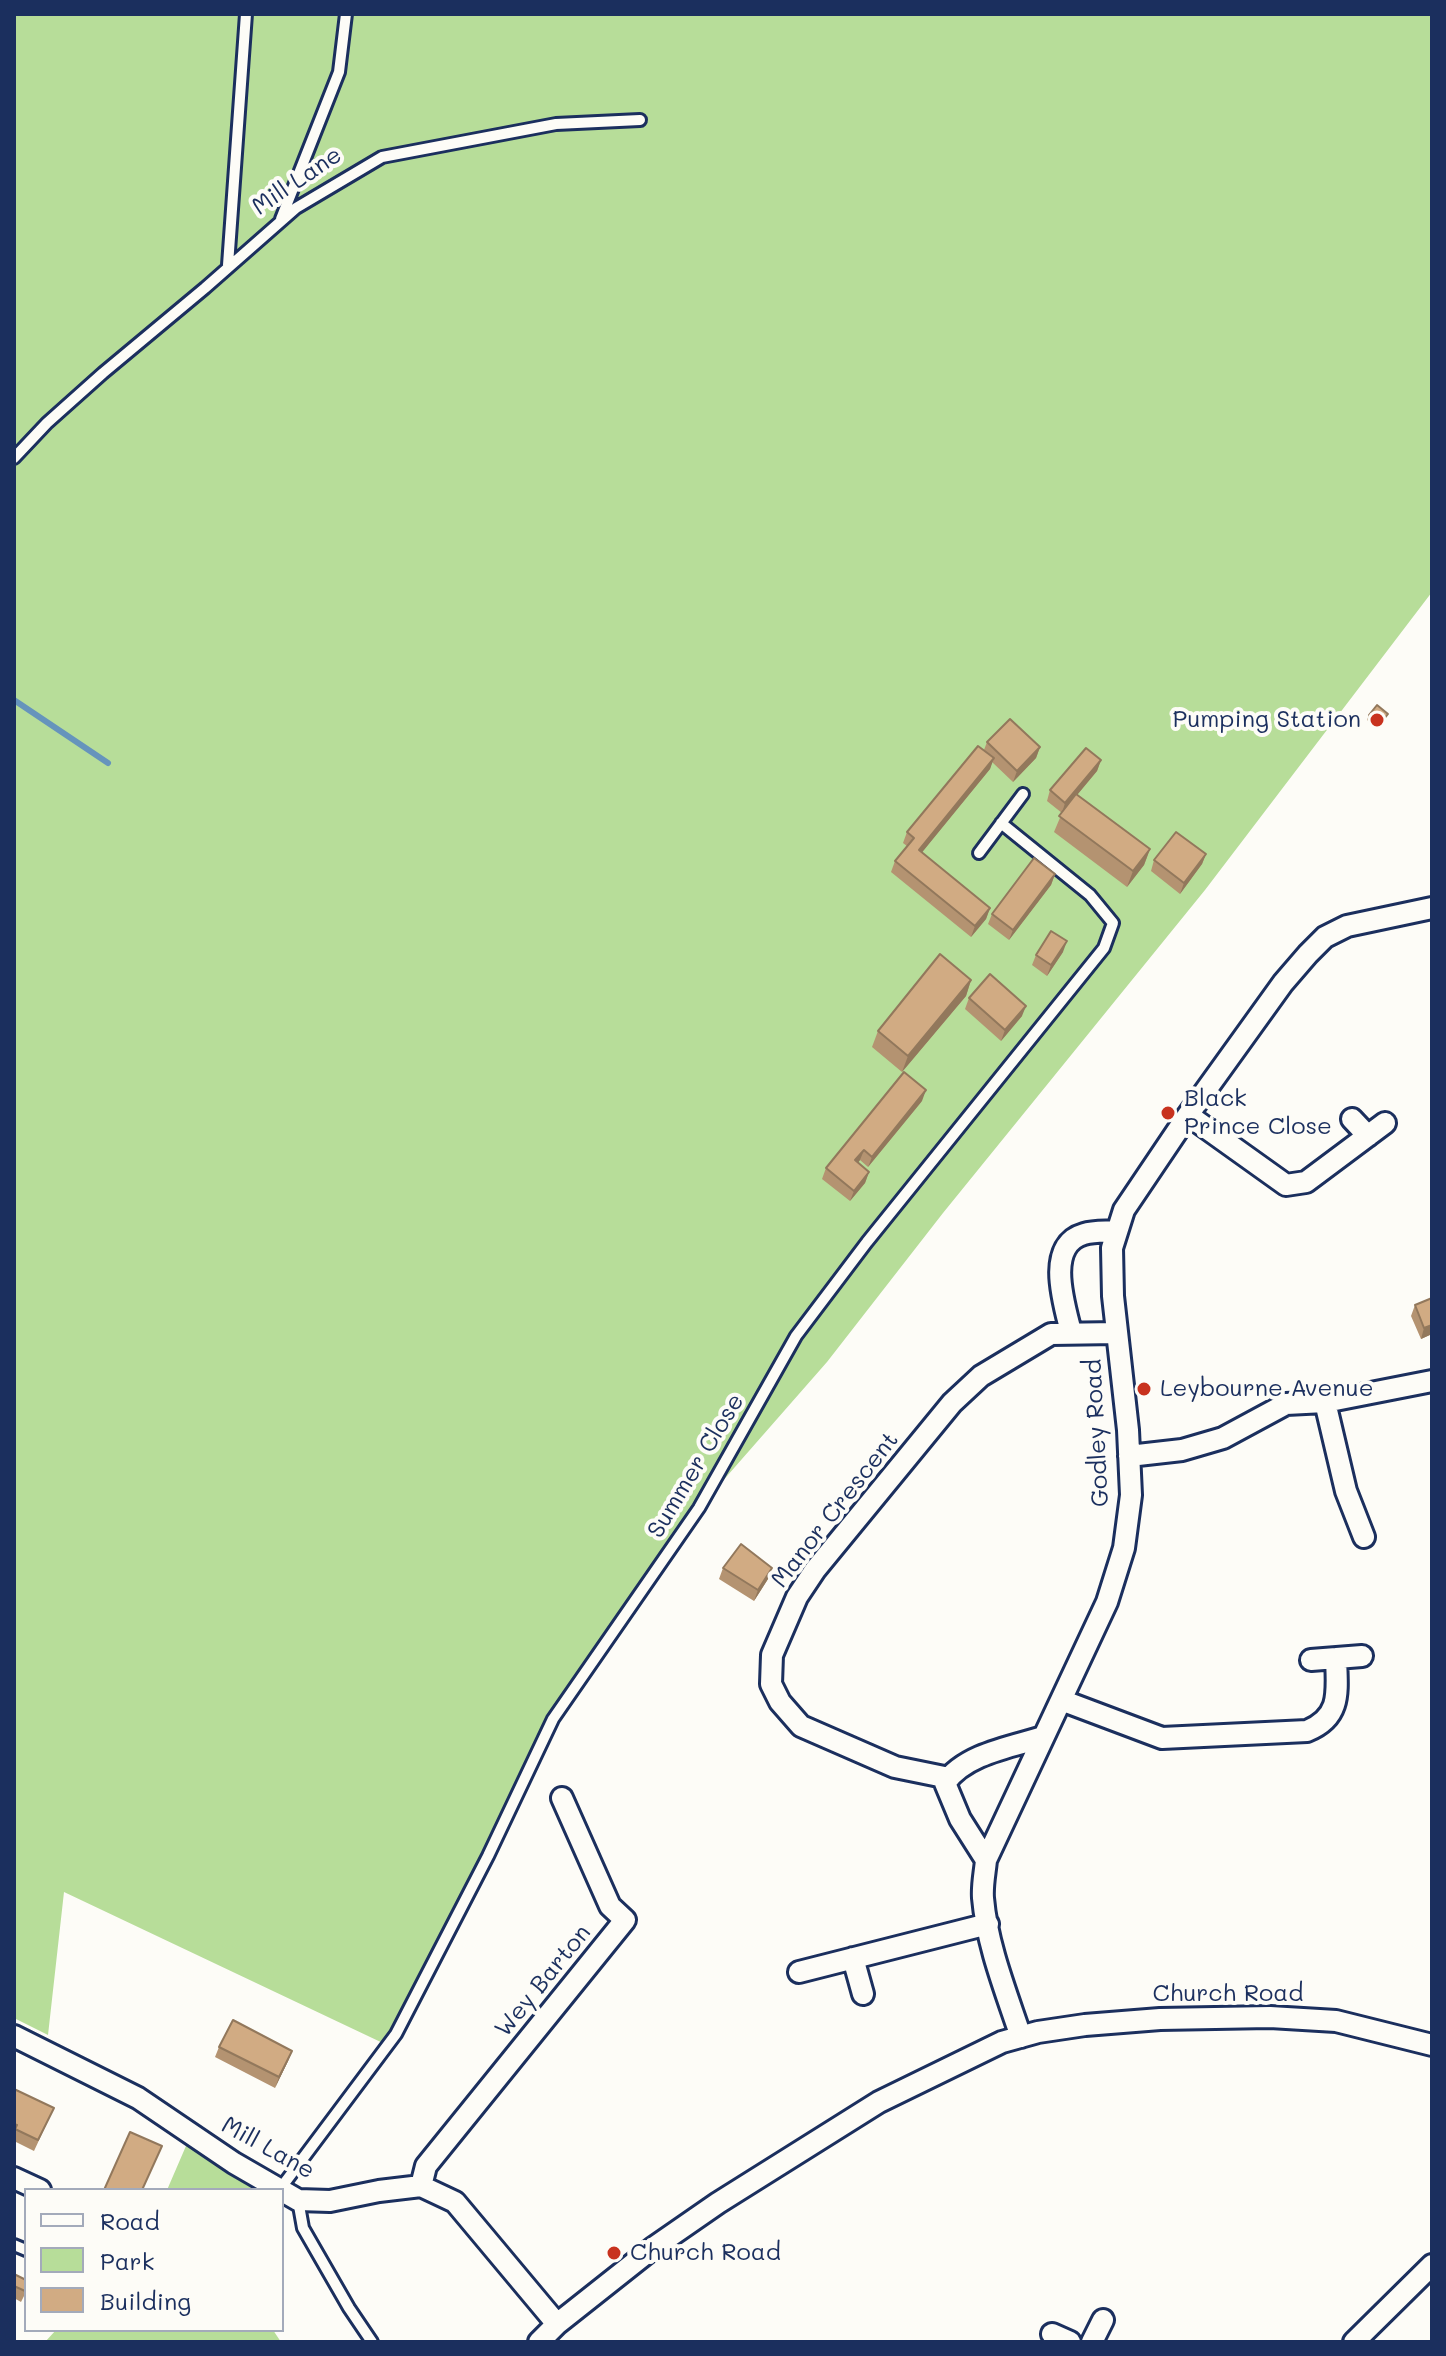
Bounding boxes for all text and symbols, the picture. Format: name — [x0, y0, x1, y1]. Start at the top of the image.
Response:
street label: Mill Lane — [247, 141, 347, 221]
place label: Pumping Station — [1173, 706, 1361, 734]
marker: Pumping Station — [1368, 711, 1386, 729]
place label: Black Prince Close — [1184, 1085, 1332, 1141]
marker: Black Prince Close — [1159, 1104, 1177, 1122]
street label: Godley Road — [1079, 1358, 1115, 1508]
place label: Leybourne Avenue — [1160, 1375, 1374, 1403]
marker: Leybourne Avenue — [1135, 1380, 1153, 1398]
street label: Summer Close — [642, 1389, 750, 1543]
street label: Manor Crescent — [765, 1426, 905, 1594]
street label: Wey Barton — [489, 1919, 597, 2043]
street label: Church Road — [1153, 1980, 1303, 2008]
street label: Mill Lane — [216, 2111, 320, 2185]
legend — [24, 2188, 284, 2332]
text: Road — [100, 2205, 160, 2236]
place label: Church Road — [630, 2239, 781, 2267]
marker: Church Road — [605, 2244, 623, 2262]
text: Park — [100, 2245, 154, 2276]
text: Building — [100, 2285, 191, 2316]

